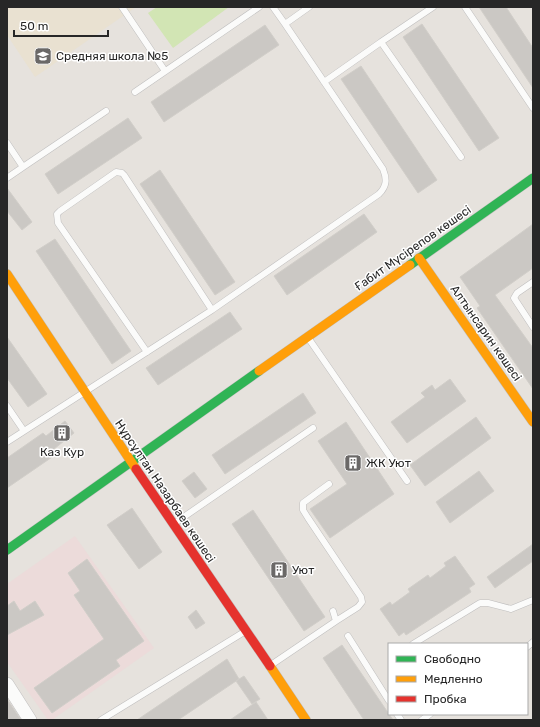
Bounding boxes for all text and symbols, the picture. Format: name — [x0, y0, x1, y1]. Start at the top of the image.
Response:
scale bar — [14, 12, 108, 38]
text: 50 m — [20, 19, 48, 33]
school or university icon: Средняя школа №5 — [33, 46, 53, 66]
place label: Средняя школа №5 — [56, 49, 168, 63]
street label: Ғабит Мүсірепов көшесі — [352, 203, 474, 293]
street label: Алтынсарин көшесі — [448, 282, 524, 384]
street label: Нұрсұлтан Назарбаев көшесі — [112, 417, 218, 565]
building icon: Каз Кур — [52, 423, 72, 443]
place label: Каз Кур — [40, 445, 84, 459]
building icon: ЖК Уют — [343, 453, 363, 473]
place label: ЖК Уют — [366, 456, 411, 470]
building icon: Уют — [269, 560, 289, 580]
place label: Уют — [292, 563, 314, 577]
legend — [388, 643, 528, 715]
text: Свободно — [424, 652, 481, 666]
text: Медленно — [424, 672, 483, 686]
text: Пробка — [424, 692, 467, 706]

